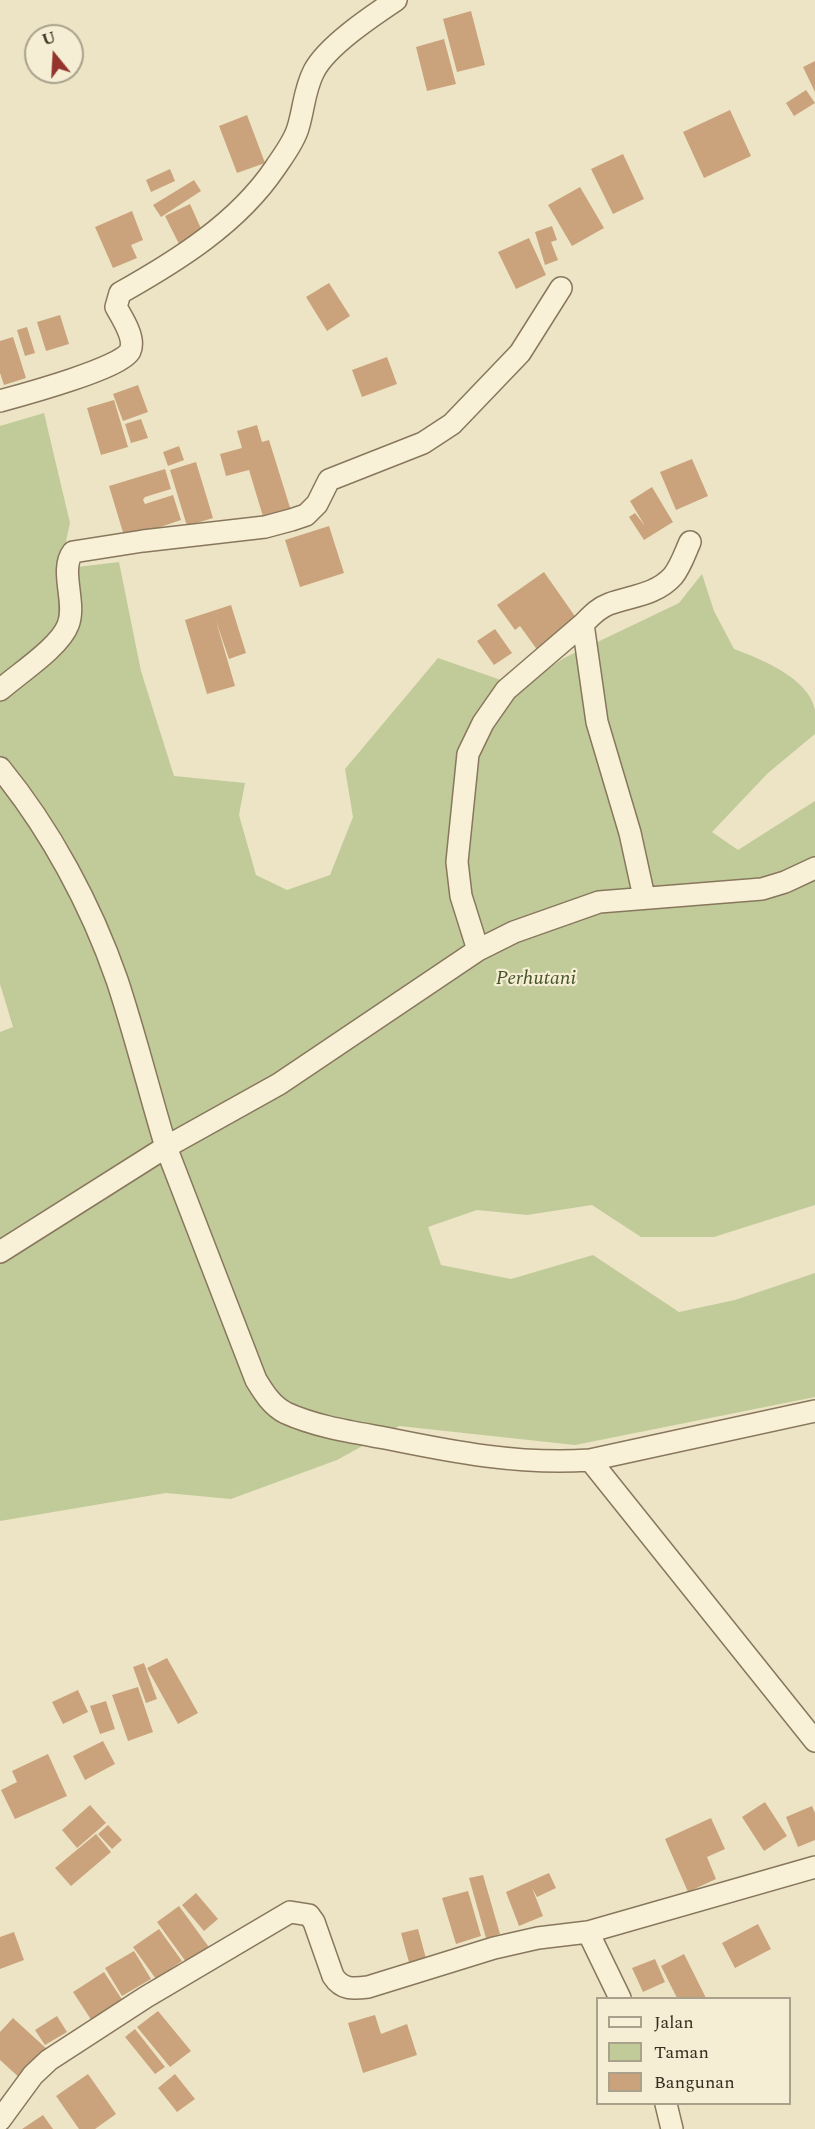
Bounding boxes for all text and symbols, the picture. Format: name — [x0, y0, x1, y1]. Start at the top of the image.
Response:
north arrow — [24, 24, 84, 84]
text: U — [39, 25, 59, 52]
park label: Perhutani — [496, 968, 576, 992]
legend — [596, 1997, 791, 2105]
text: Jalan — [654, 2009, 694, 2036]
text: Taman — [654, 2039, 709, 2066]
text: Bangunan — [654, 2069, 735, 2096]

